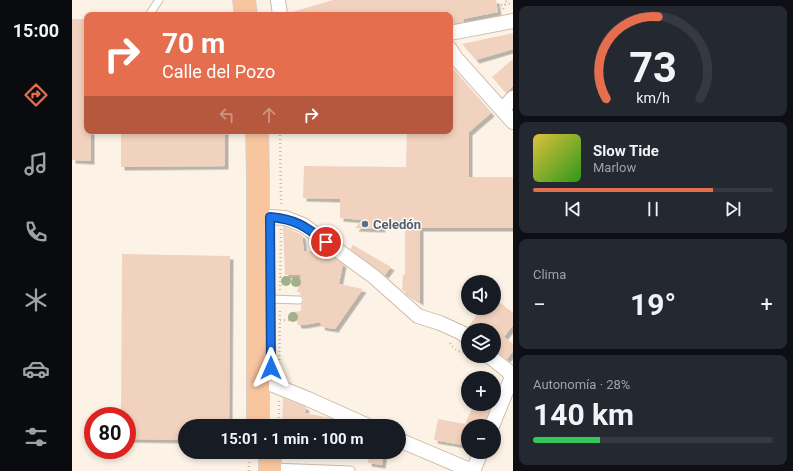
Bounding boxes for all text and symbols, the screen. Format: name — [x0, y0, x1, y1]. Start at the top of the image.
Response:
text: 15:00 — [13, 20, 59, 41]
text: 70 m — [162, 27, 225, 60]
icon: right — [96, 28, 148, 80]
text: 73 — [629, 43, 677, 92]
text: Calle del Pozo — [162, 61, 275, 82]
icon: directions — [22, 81, 50, 109]
text: km/h — [636, 90, 670, 106]
icon: left — [216, 104, 238, 126]
icon: ahead — [258, 104, 280, 126]
icon: right — [300, 104, 322, 126]
text: Slow Tide — [593, 142, 659, 160]
icon: music — [22, 150, 50, 178]
text: Marlow — [593, 160, 636, 175]
icon: previous — [562, 198, 584, 220]
icon: pause — [642, 198, 664, 220]
icon: next — [722, 198, 744, 220]
place label: Celedón — [373, 217, 421, 232]
icon: phone — [22, 218, 50, 246]
marker: Celedón — [360, 219, 370, 229]
pin — [309, 225, 343, 259]
icon: arrive — [315, 231, 337, 253]
text: Clima — [533, 267, 566, 282]
map controls — [461, 275, 501, 459]
button: sound — [461, 275, 501, 315]
icon: climate — [22, 286, 50, 314]
text: 19° — [630, 287, 676, 322]
text: − — [533, 292, 546, 317]
text: + — [761, 292, 773, 317]
button: layers — [461, 323, 501, 363]
position arrow — [250, 347, 292, 389]
icon: car — [22, 355, 50, 383]
button: + — [461, 371, 501, 411]
text: Autonomía · 28% — [533, 377, 630, 392]
text: 140 km — [533, 397, 634, 432]
speed limit sign: 80 — [84, 407, 136, 459]
button: − — [461, 419, 501, 459]
icon: filters — [22, 423, 50, 451]
text: 15:01 · 1 min · 100 m — [221, 430, 363, 448]

